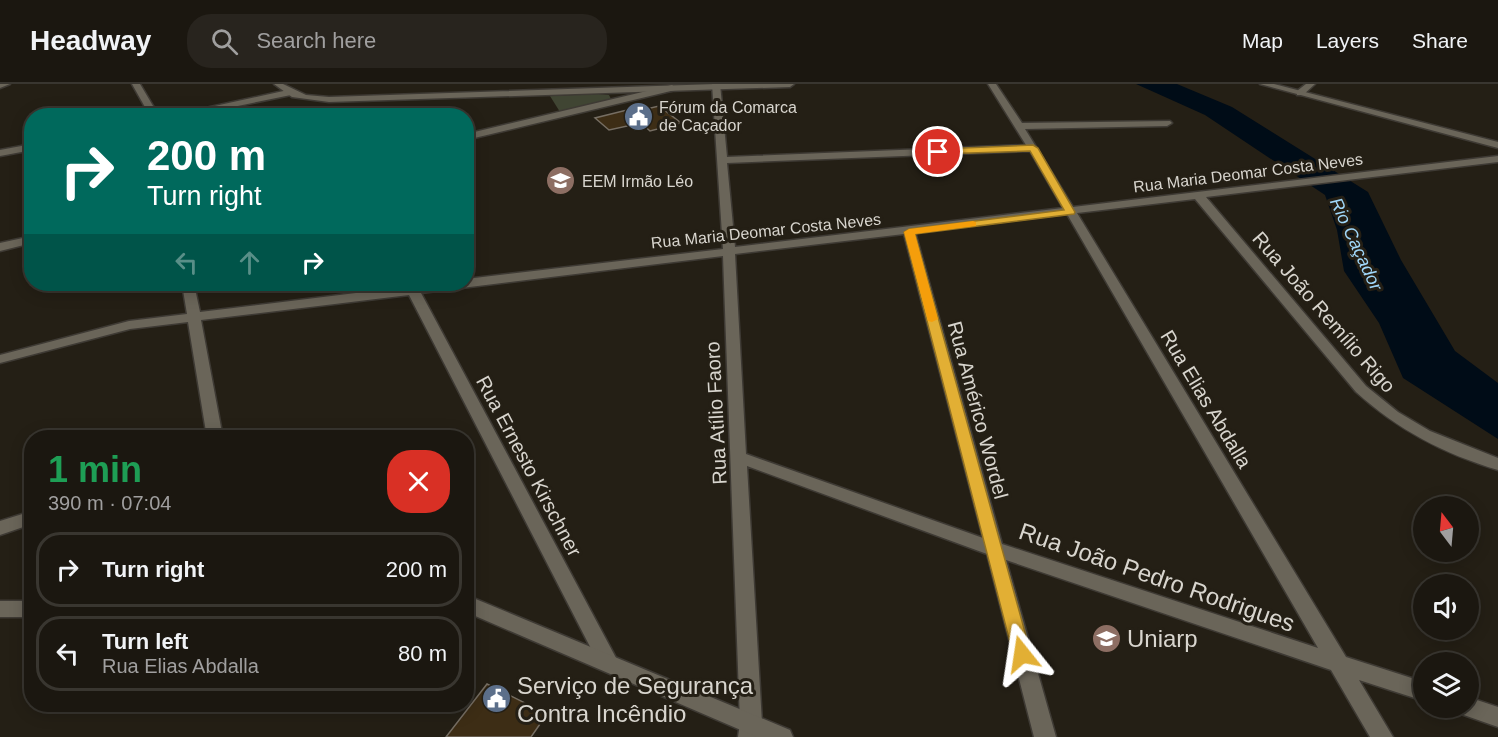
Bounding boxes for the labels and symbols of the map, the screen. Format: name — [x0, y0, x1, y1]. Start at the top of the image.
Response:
place label: Fórum da Comarca de Caçador — [659, 99, 797, 134]
public building icon: Fórum da Comarca de Caçador — [622, 100, 654, 132]
pin — [912, 126, 963, 177]
street label: Rua Maria Deomar Costa Neves — [1132, 150, 1364, 196]
school or university icon: EEM Irmão Léo — [545, 165, 577, 197]
place label: EEM Irmão Léo — [582, 173, 693, 190]
water label: Rio Caçador — [1326, 194, 1387, 294]
street label: Rua Maria Deomar Costa Neves — [650, 210, 882, 252]
street label: Rua João Remílio Rigo — [1248, 227, 1400, 397]
street label: Rua Américo Wordel — [944, 319, 1012, 501]
street label: Rua Elias Abdalla — [1156, 326, 1256, 473]
street label: Rua Atílio Faoro — [701, 341, 731, 485]
street label: Rua Ernesto Kirschner — [472, 372, 586, 560]
north arrow — [1413, 496, 1479, 562]
street label: Rua João Pedro Rodrigues — [1016, 517, 1298, 637]
position arrow — [990, 622, 1054, 686]
school or university icon: Uniarp — [1090, 622, 1122, 654]
place label: Uniarp — [1127, 625, 1198, 652]
place label: Serviço de Segurança Contra Incêndio — [517, 672, 754, 727]
public building icon: Serviço de Segurança Contra Incêndio — [480, 683, 512, 715]

